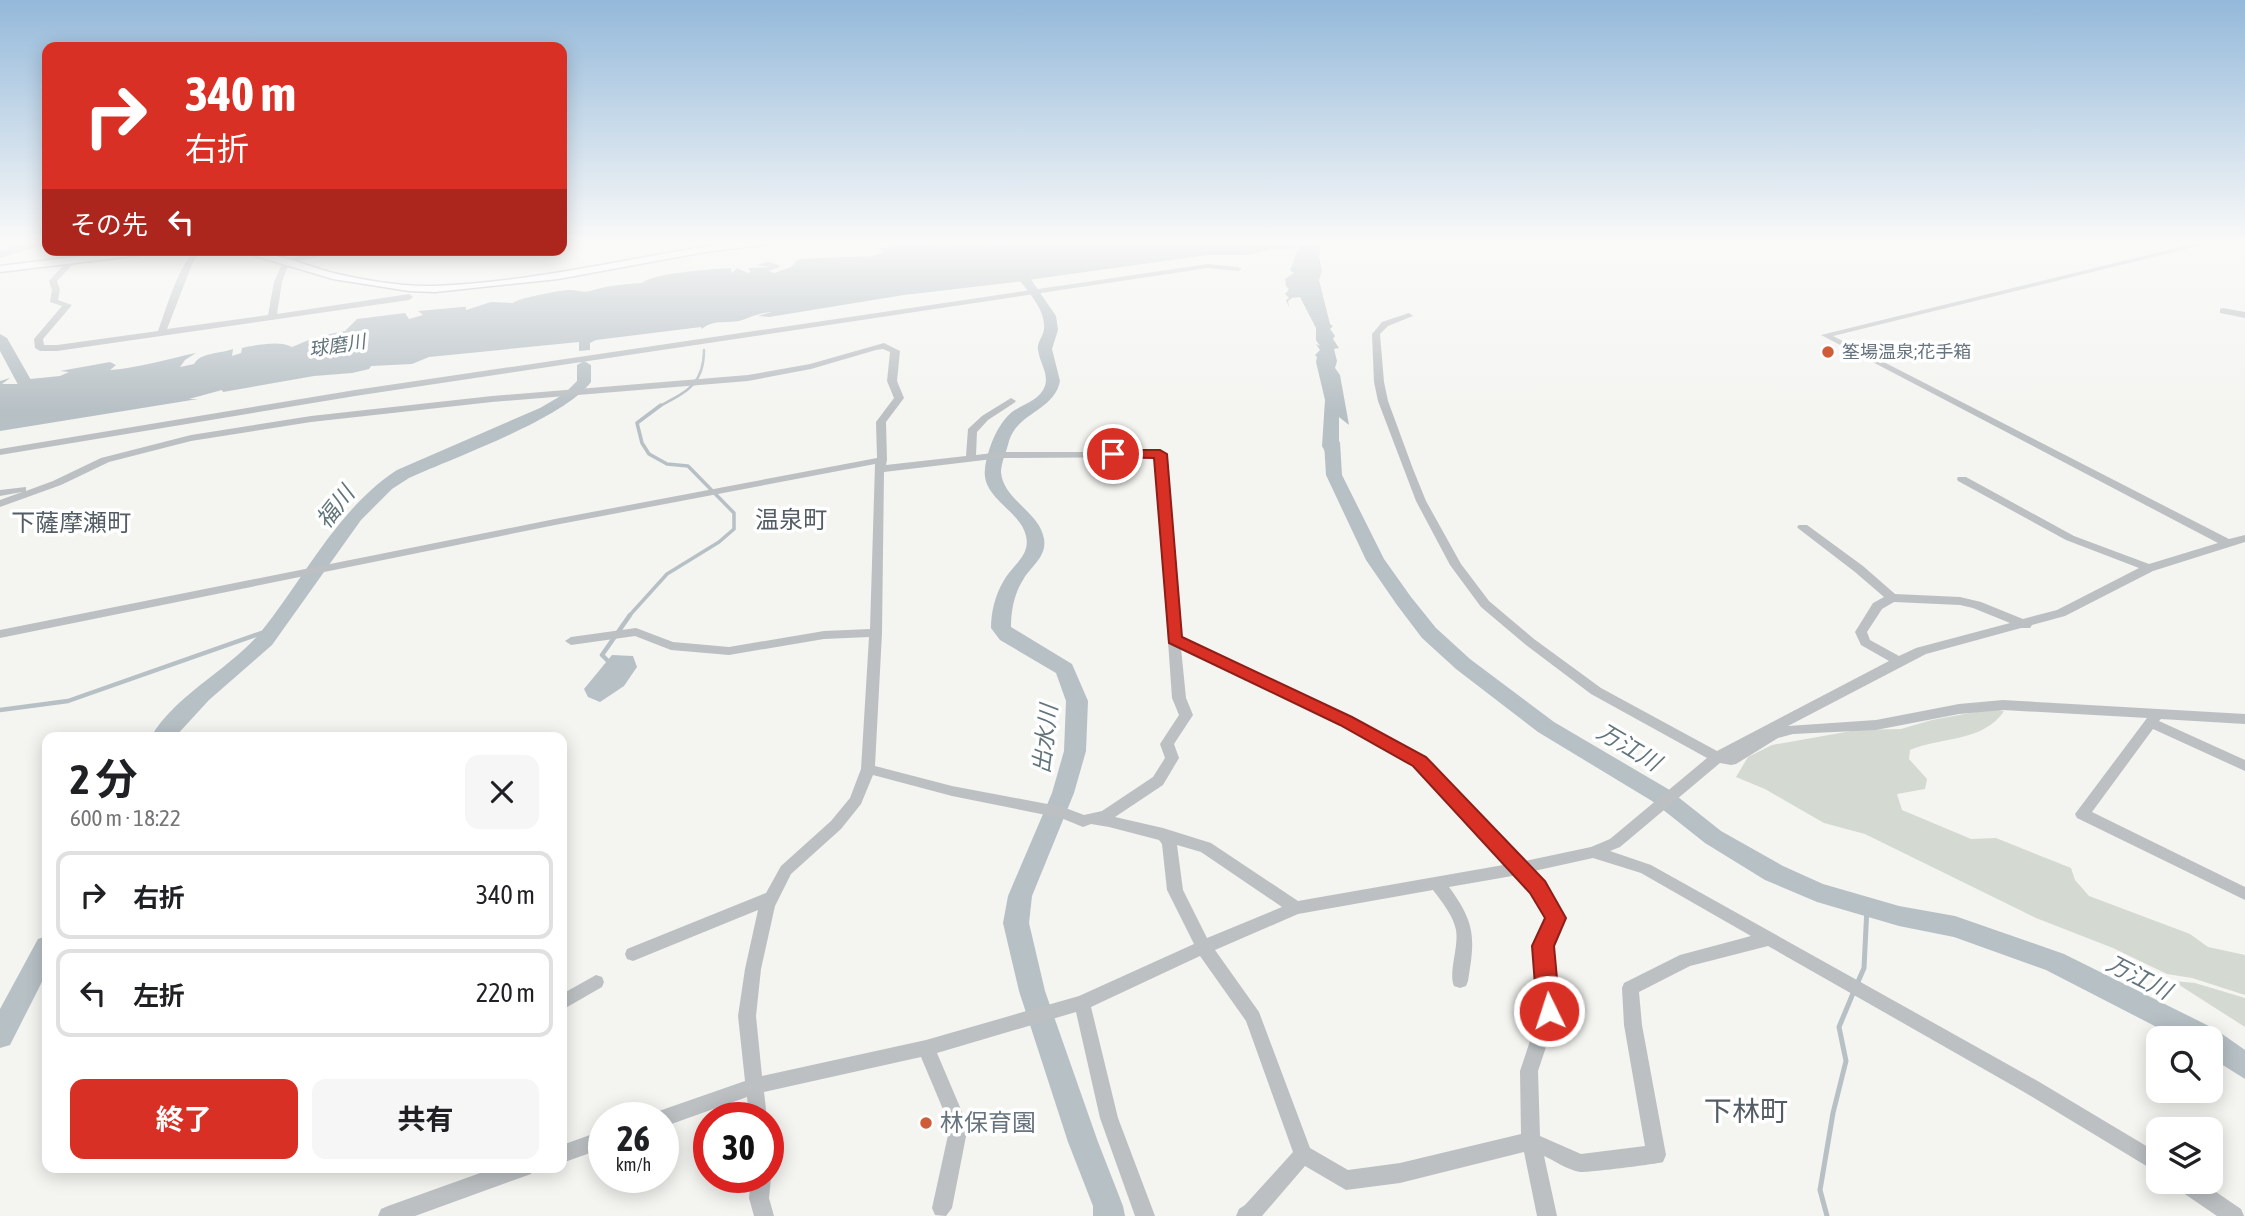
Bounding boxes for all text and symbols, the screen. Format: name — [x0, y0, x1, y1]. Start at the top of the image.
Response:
text: 340 m — [185, 65, 296, 121]
icon: right — [70, 70, 161, 161]
text: 右折 — [185, 130, 249, 167]
icon: left — [162, 203, 200, 241]
text: その先 — [70, 210, 148, 240]
water label: 球磨川 — [307, 329, 369, 360]
place label: 筌場温泉;花手箱 — [1842, 341, 1971, 362]
marker: 筌場温泉;花手箱 — [1820, 344, 1836, 360]
pin — [1083, 424, 1143, 484]
icon: arrive — [1094, 435, 1132, 473]
water label: 福川 — [311, 479, 361, 533]
district label: 温泉町 — [755, 506, 827, 533]
district label: 下薩摩瀬町 — [11, 509, 131, 536]
water label: 出水川 — [1028, 700, 1062, 775]
water label: 万江川 — [1593, 718, 1668, 777]
text: 2 分 — [70, 755, 138, 803]
button: close — [465, 755, 539, 829]
text: 600 m · 18:22 — [70, 805, 181, 831]
icon: right — [74, 876, 112, 914]
text: 340 m — [476, 880, 535, 910]
text: 右折 — [133, 883, 185, 913]
water label: 万江川 — [2102, 950, 2178, 1006]
icon: left — [74, 974, 112, 1012]
position arrow — [1512, 974, 1586, 1048]
text: 220 m — [476, 978, 535, 1008]
text: 左折 — [133, 981, 185, 1011]
map controls — [2146, 1026, 2223, 1194]
button: search — [2146, 1026, 2223, 1103]
button: 終了 — [70, 1079, 298, 1159]
button: 共有 — [312, 1079, 539, 1159]
district label: 下林町 — [1704, 1095, 1788, 1127]
speed limit sign: 30 — [693, 1102, 784, 1193]
place label: 林保育園 — [940, 1109, 1036, 1136]
marker: 林保育園 — [918, 1115, 934, 1131]
button: layers — [2146, 1117, 2223, 1194]
text: 26 — [617, 1118, 650, 1158]
text: km/h — [616, 1154, 651, 1175]

